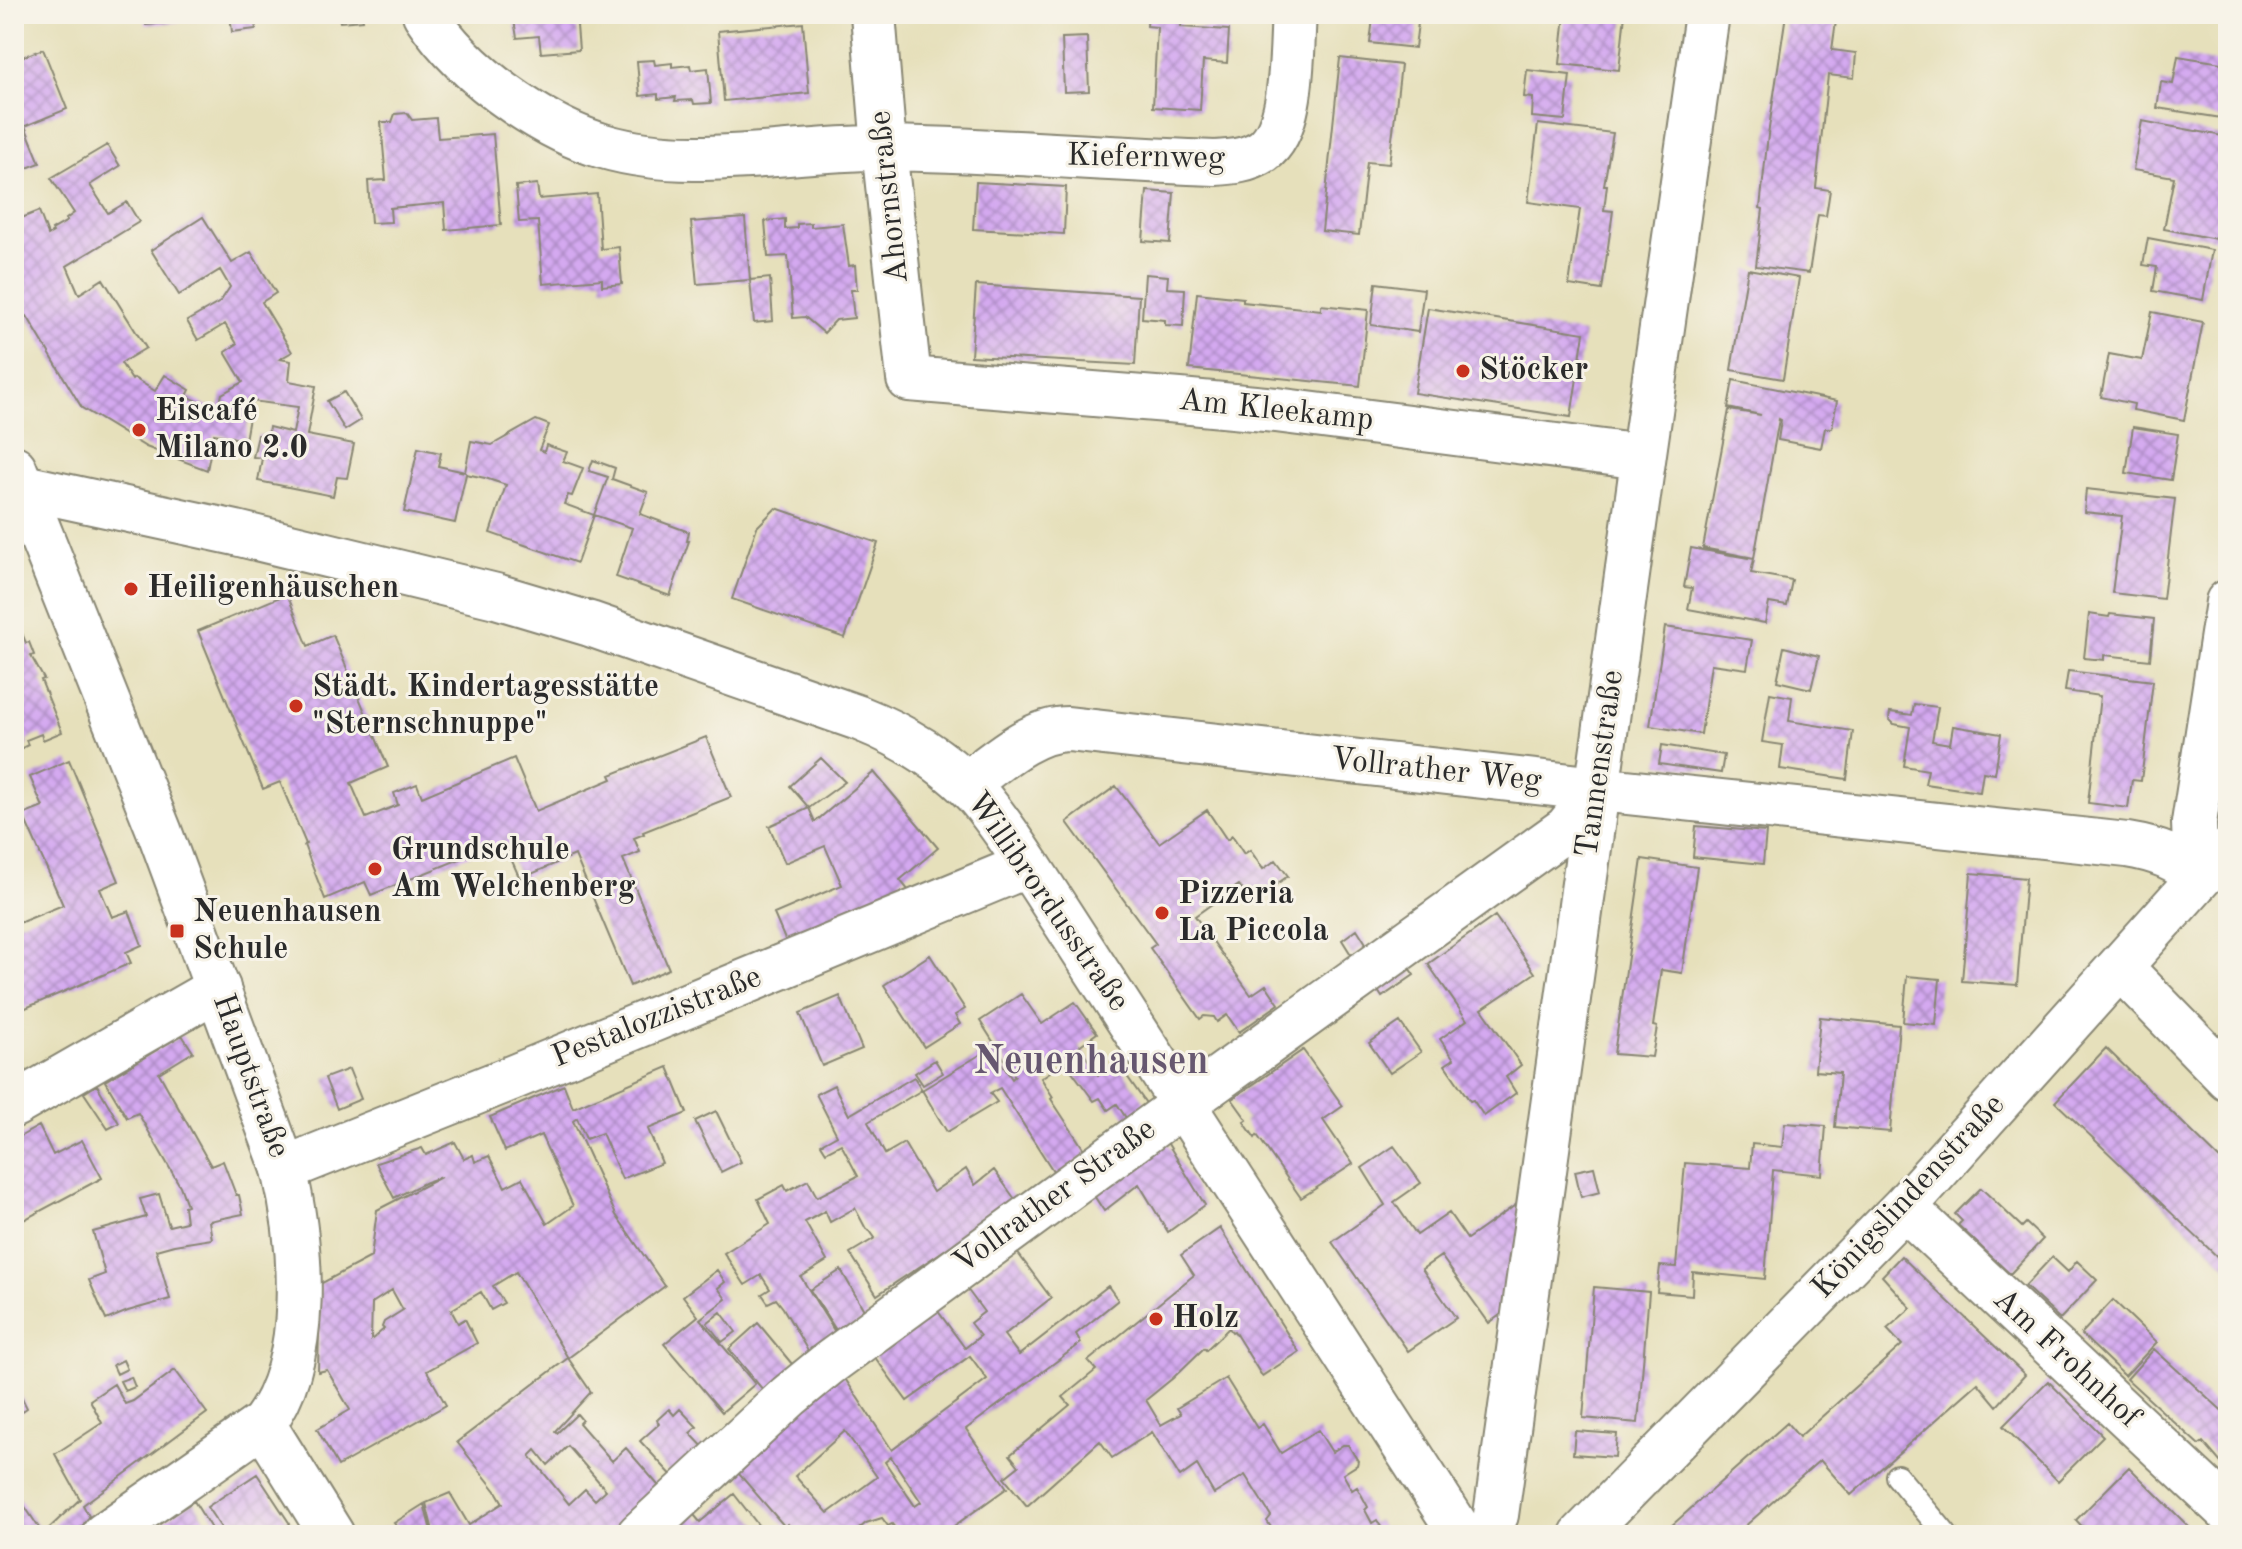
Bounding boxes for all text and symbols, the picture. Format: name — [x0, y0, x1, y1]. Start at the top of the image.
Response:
street label: Ahornstraße — [865, 109, 915, 285]
street label: Kiefernweg — [1066, 141, 1226, 175]
place label: Stöcker — [1479, 355, 1589, 387]
marker: Stöcker — [1454, 362, 1472, 380]
street label: Am Kleekamp — [1177, 385, 1375, 437]
place label: Eiscafé Milano 2.0 — [155, 396, 308, 465]
marker: Eiscafé Milano 2.0 — [130, 421, 148, 439]
place label: Heiligenhäuschen — [147, 573, 399, 605]
marker: Heiligenhäuschen — [122, 580, 140, 598]
street label: Tannenstraße — [1572, 668, 1630, 860]
place label: Städt. Kindertagesstätte "Sternschnuppe" — [312, 672, 659, 741]
marker: Städt. Kindertagesstätte "Sternschnuppe" — [287, 697, 305, 715]
street label: Vollrather Weg — [1329, 744, 1543, 798]
street label: Willibrordusstraße — [960, 787, 1134, 1017]
place label: Grundschule Am Welchenberg — [391, 835, 636, 904]
marker: Grundschule Am Welchenberg — [366, 860, 384, 878]
place label: Pizzeria La Piccola — [1178, 879, 1329, 948]
place label: Neuenhausen Schule — [193, 897, 381, 966]
marker: Pizzeria La Piccola — [1153, 904, 1171, 922]
marker: Neuenhausen Schule — [168, 922, 186, 940]
street label: Pestalozzistraße — [548, 961, 766, 1075]
street label: Hauptstraße — [206, 990, 294, 1162]
district label: Neuenhausen — [973, 1043, 1209, 1083]
street label: Königslindenstraße — [1807, 1089, 2011, 1305]
street label: Vollrather Straße — [948, 1113, 1162, 1281]
street label: Am Frohnhof — [1986, 1283, 2147, 1436]
place label: Holz — [1172, 1303, 1239, 1335]
marker: Holz — [1147, 1310, 1165, 1328]

